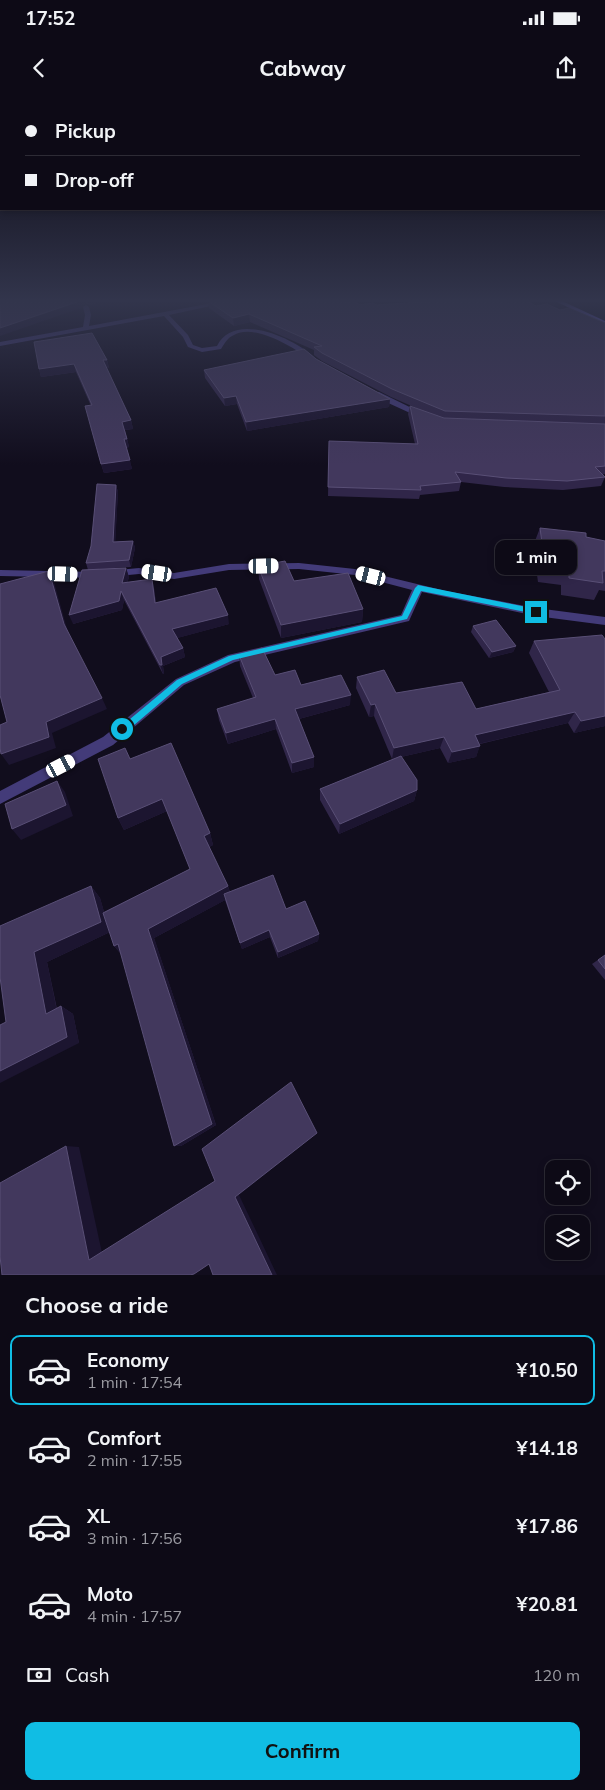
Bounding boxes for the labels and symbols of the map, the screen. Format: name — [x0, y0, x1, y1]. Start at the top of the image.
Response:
callout: 1 min — [495, 540, 577, 574]
car — [248, 558, 279, 574]
car — [141, 563, 172, 583]
car — [354, 565, 387, 587]
car — [47, 566, 78, 582]
route end — [525, 601, 547, 623]
route start — [111, 718, 133, 740]
car — [44, 753, 77, 779]

